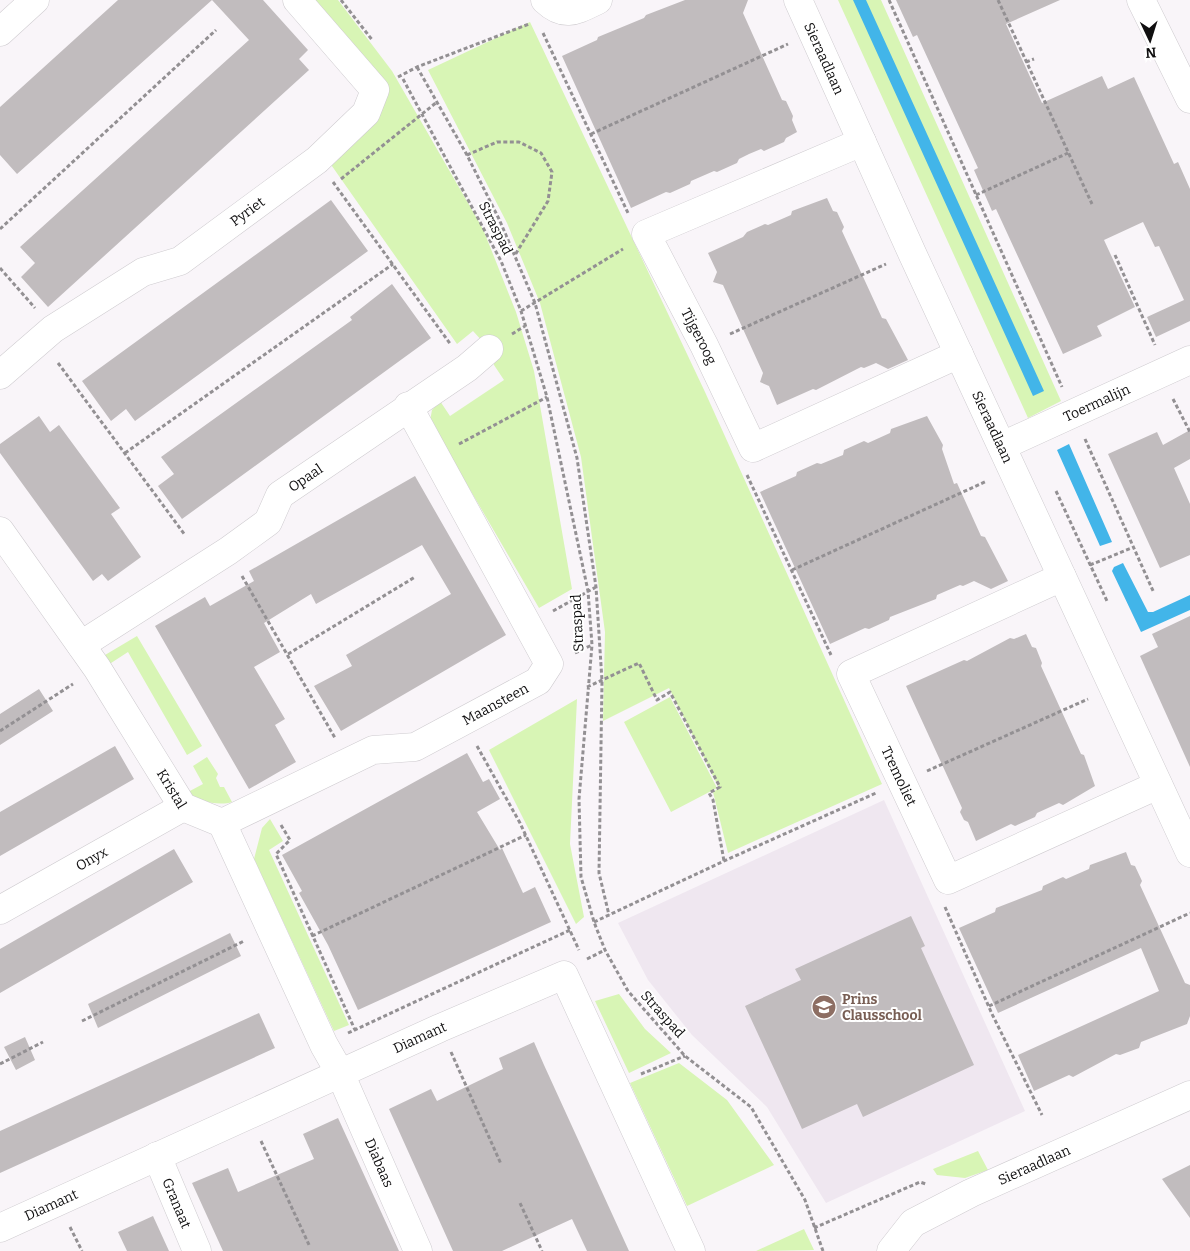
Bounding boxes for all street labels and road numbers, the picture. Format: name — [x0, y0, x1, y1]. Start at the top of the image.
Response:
street label: Sieraadlaan — [800, 20, 848, 97]
street label: Pyriet — [227, 193, 268, 230]
street label: Straspad — [475, 199, 516, 258]
street label: Tijgeroog — [677, 305, 720, 368]
street label: Toermalijn — [1061, 381, 1133, 426]
street label: Sieraadlaan — [968, 388, 1016, 466]
street label: Opaal — [285, 461, 326, 496]
street label: Straspad — [568, 594, 587, 652]
street label: Maansteen — [460, 680, 532, 729]
street label: Tremoliet — [877, 744, 920, 809]
street label: Kristal — [153, 766, 190, 812]
street label: Onyx — [73, 843, 111, 875]
street label: Straspad — [637, 987, 688, 1041]
street label: Diamant — [391, 1018, 449, 1057]
street label: Diabaas — [361, 1136, 397, 1190]
street label: Sieraadlaan — [996, 1142, 1073, 1189]
street label: Granaat — [158, 1175, 194, 1231]
street label: Diamant — [22, 1186, 80, 1225]

